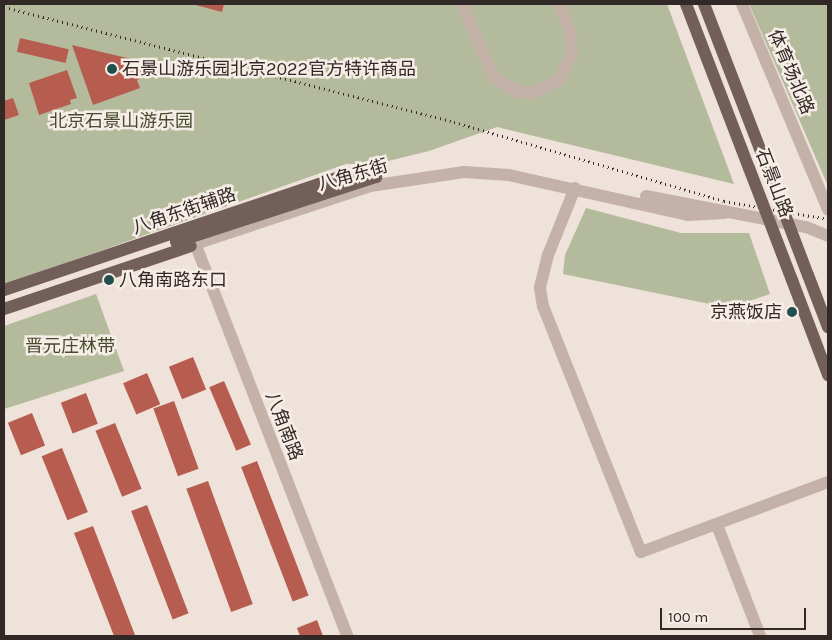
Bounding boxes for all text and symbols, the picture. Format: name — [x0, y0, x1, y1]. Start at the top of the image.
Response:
street label: 体育场北路 — [763, 26, 819, 118]
place label: 石景山游乐园北京2022官方特许商品 — [122, 58, 416, 80]
marker: 石景山游乐园北京2022官方特许商品 — [106, 63, 118, 75]
park label: 北京石景山游乐园 — [49, 110, 193, 132]
street label: 石景山路 — [751, 146, 797, 220]
street label: 八角东街 — [315, 155, 391, 195]
street label: 八角东街辅路 — [129, 183, 239, 239]
place label: 八角南路东口 — [119, 269, 227, 291]
marker: 八角南路东口 — [103, 274, 115, 286]
place label: 京燕饭店 — [710, 301, 782, 323]
marker: 京燕饭店 — [786, 306, 798, 318]
park label: 晋元庄林带 — [25, 335, 115, 357]
street label: 八角南路 — [261, 389, 307, 463]
scale bar — [662, 598, 808, 630]
text: 100 m — [668, 608, 708, 626]

